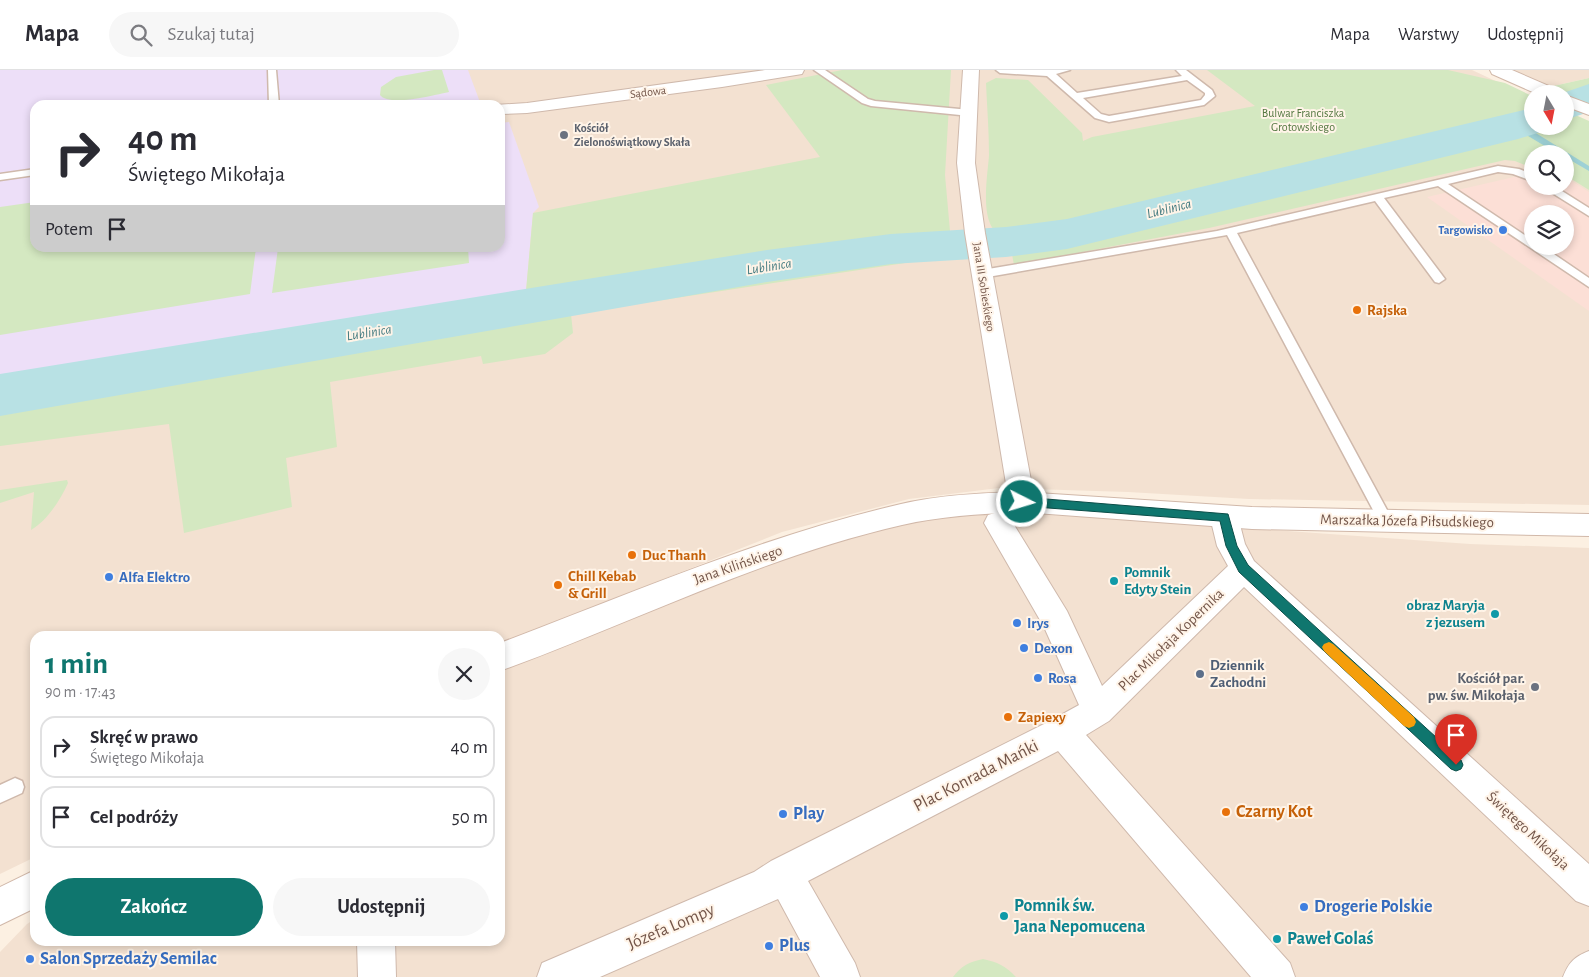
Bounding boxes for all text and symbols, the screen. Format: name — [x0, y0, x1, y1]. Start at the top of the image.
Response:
search box — [109, 12, 459, 57]
icon: search — [127, 21, 155, 49]
text: Mapa — [25, 22, 79, 46]
text: Szukaj tutaj — [167, 25, 255, 44]
text: Mapa — [1330, 26, 1370, 44]
text: Warstwy — [1398, 26, 1459, 44]
text: Udostępnij — [1487, 26, 1564, 44]
street label: Sądowa — [629, 84, 667, 100]
north arrow — [1524, 85, 1574, 135]
map controls — [1524, 85, 1574, 255]
park label: Bulwar Franciszka Grotowskiego — [1262, 107, 1345, 133]
icon: right — [45, 120, 110, 185]
text: 40 m — [128, 122, 197, 157]
place label: Kościół Zielonoświątkowy Skała — [574, 122, 691, 149]
marker: Kościół Zielonoświątkowy Skała — [558, 129, 570, 141]
button: search — [1524, 145, 1574, 195]
text: Świętego Mikołaja — [128, 163, 285, 185]
water label: Lublinica — [1145, 197, 1193, 221]
button: layers — [1524, 205, 1574, 255]
icon: arrive — [103, 215, 131, 243]
text: Potem — [45, 220, 93, 239]
place label: Targowisko — [1438, 224, 1493, 236]
marker: Targowisko — [1497, 224, 1509, 236]
street label: Jana III Sobieskiego — [971, 242, 997, 333]
water label: Lublinica — [746, 257, 792, 277]
place label: Rajska — [1367, 303, 1407, 318]
marker: Rajska — [1351, 304, 1363, 316]
water label: Lublinica — [346, 323, 392, 343]
position arrow — [995, 475, 1047, 527]
street label: Marszałka Józefa Piłsudskiego — [1320, 512, 1494, 530]
street label: Jana Kilińskiego — [692, 543, 784, 587]
place label: Duc Thanh — [642, 548, 706, 563]
marker: Duc Thanh — [626, 549, 638, 561]
place label: Pomnik Edyty Stein — [1124, 565, 1191, 597]
place label: Chill Kebab & Grill — [568, 569, 636, 601]
place label: Alfa Elektro — [119, 570, 190, 585]
marker: Alfa Elektro — [103, 571, 115, 583]
marker: Pomnik Edyty Stein — [1108, 575, 1120, 587]
marker: Chill Kebab & Grill — [552, 579, 564, 591]
street label: Plac Mikołaja Kopernika — [1116, 586, 1227, 694]
place label: obraz Maryja z jezusem — [1406, 598, 1485, 630]
marker: obraz Maryja z jezusem — [1489, 608, 1501, 620]
place label: Irys — [1027, 616, 1049, 631]
marker: Irys — [1011, 617, 1023, 629]
place label: Dexon — [1034, 641, 1073, 656]
marker: Dexon — [1018, 642, 1030, 654]
button: close — [438, 648, 490, 700]
text: 1 min — [45, 649, 108, 679]
place label: Dziennik Zachodni — [1210, 658, 1266, 690]
marker: Dziennik Zachodni — [1194, 668, 1206, 680]
place label: Rosa — [1048, 671, 1077, 686]
place label: Kościół par. pw. św. Mikołaja — [1428, 671, 1525, 703]
marker: Rosa — [1032, 672, 1044, 684]
marker: Kościół par. pw. św. Mikołaja — [1529, 681, 1541, 693]
text: 90 m · 17:43 — [45, 684, 115, 700]
place label: Zapiexy — [1018, 710, 1066, 725]
marker: Zapiexy — [1002, 711, 1014, 723]
pin — [1435, 714, 1477, 765]
icon: arrive — [1442, 721, 1470, 749]
text: Skręć w prawo — [90, 728, 198, 747]
icon: right — [47, 733, 75, 761]
street label: Plac Konrada Mańki — [911, 737, 1041, 815]
text: 40 m — [450, 738, 488, 757]
text: Świętego Mikołaja — [90, 750, 204, 766]
street label: Świętego Mikołaja — [1484, 788, 1574, 873]
icon: arrive — [47, 803, 75, 831]
place label: Czarny Kot — [1236, 803, 1313, 821]
place label: Play — [793, 805, 825, 823]
marker: Czarny Kot — [1220, 806, 1232, 818]
text: Cel podróży — [90, 808, 178, 827]
text: 50 m — [452, 808, 488, 827]
marker: Play — [777, 808, 789, 820]
button: Zakończ — [45, 878, 263, 936]
button: Udostępnij — [273, 878, 490, 936]
place label: Pomnik św. Jana Nepomucena — [1014, 897, 1146, 936]
place label: Drogerie Polskie — [1314, 898, 1433, 916]
street label: Józefa Lompy — [625, 900, 717, 953]
marker: Drogerie Polskie — [1298, 901, 1310, 913]
marker: Pomnik św. Jana Nepomucena — [998, 910, 1010, 922]
place label: Paweł Golaś — [1287, 930, 1374, 948]
marker: Paweł Golaś — [1271, 933, 1283, 945]
place label: Plus — [779, 937, 810, 955]
marker: Plus — [763, 940, 775, 952]
place label: Salon Sprzedaży Semilac — [40, 950, 217, 968]
marker: Salon Sprzedaży Semilac — [24, 953, 36, 965]

